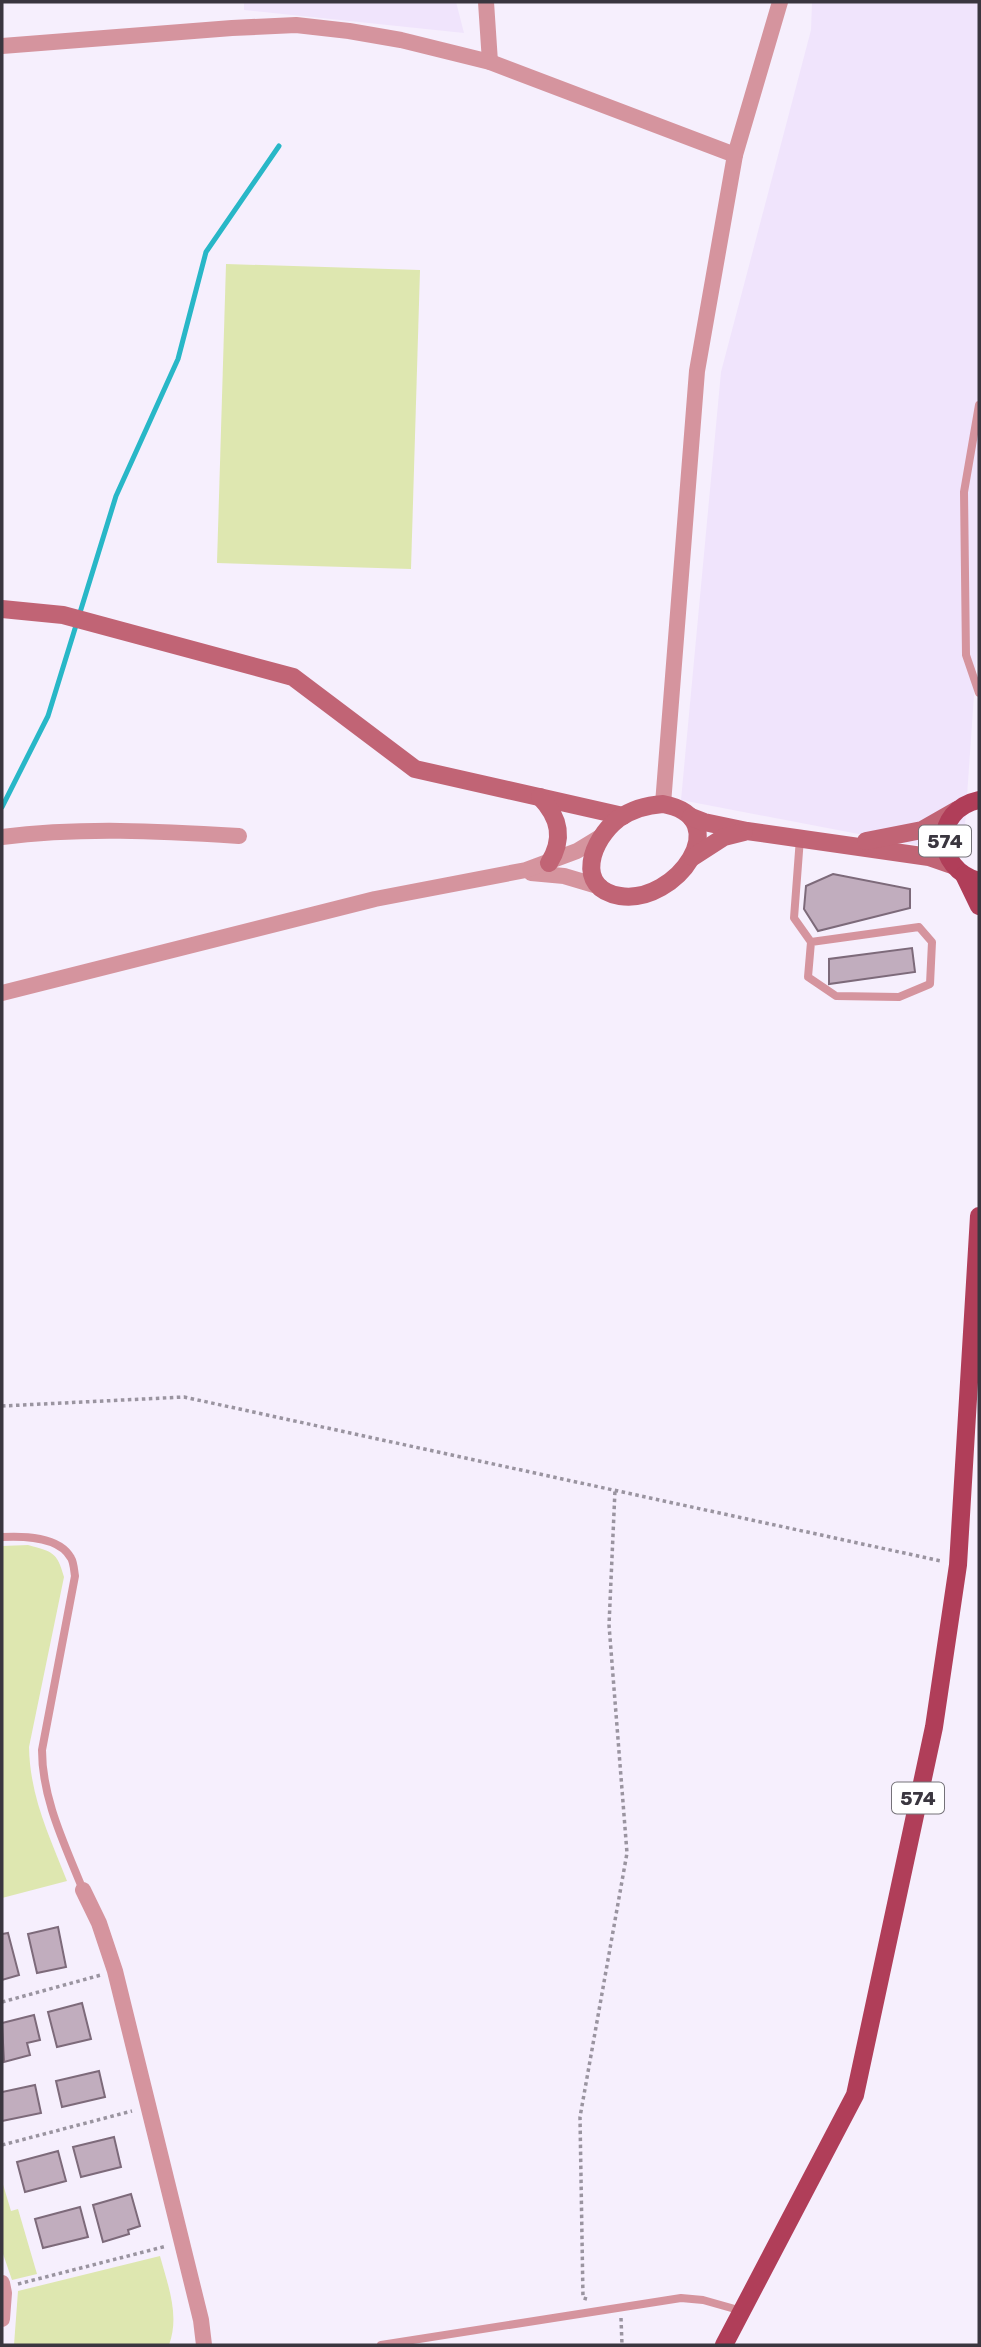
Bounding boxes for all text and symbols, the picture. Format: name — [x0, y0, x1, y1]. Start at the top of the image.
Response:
road number: 574 — [919, 826, 971, 856]
road number: 574 — [892, 1782, 944, 1814]

